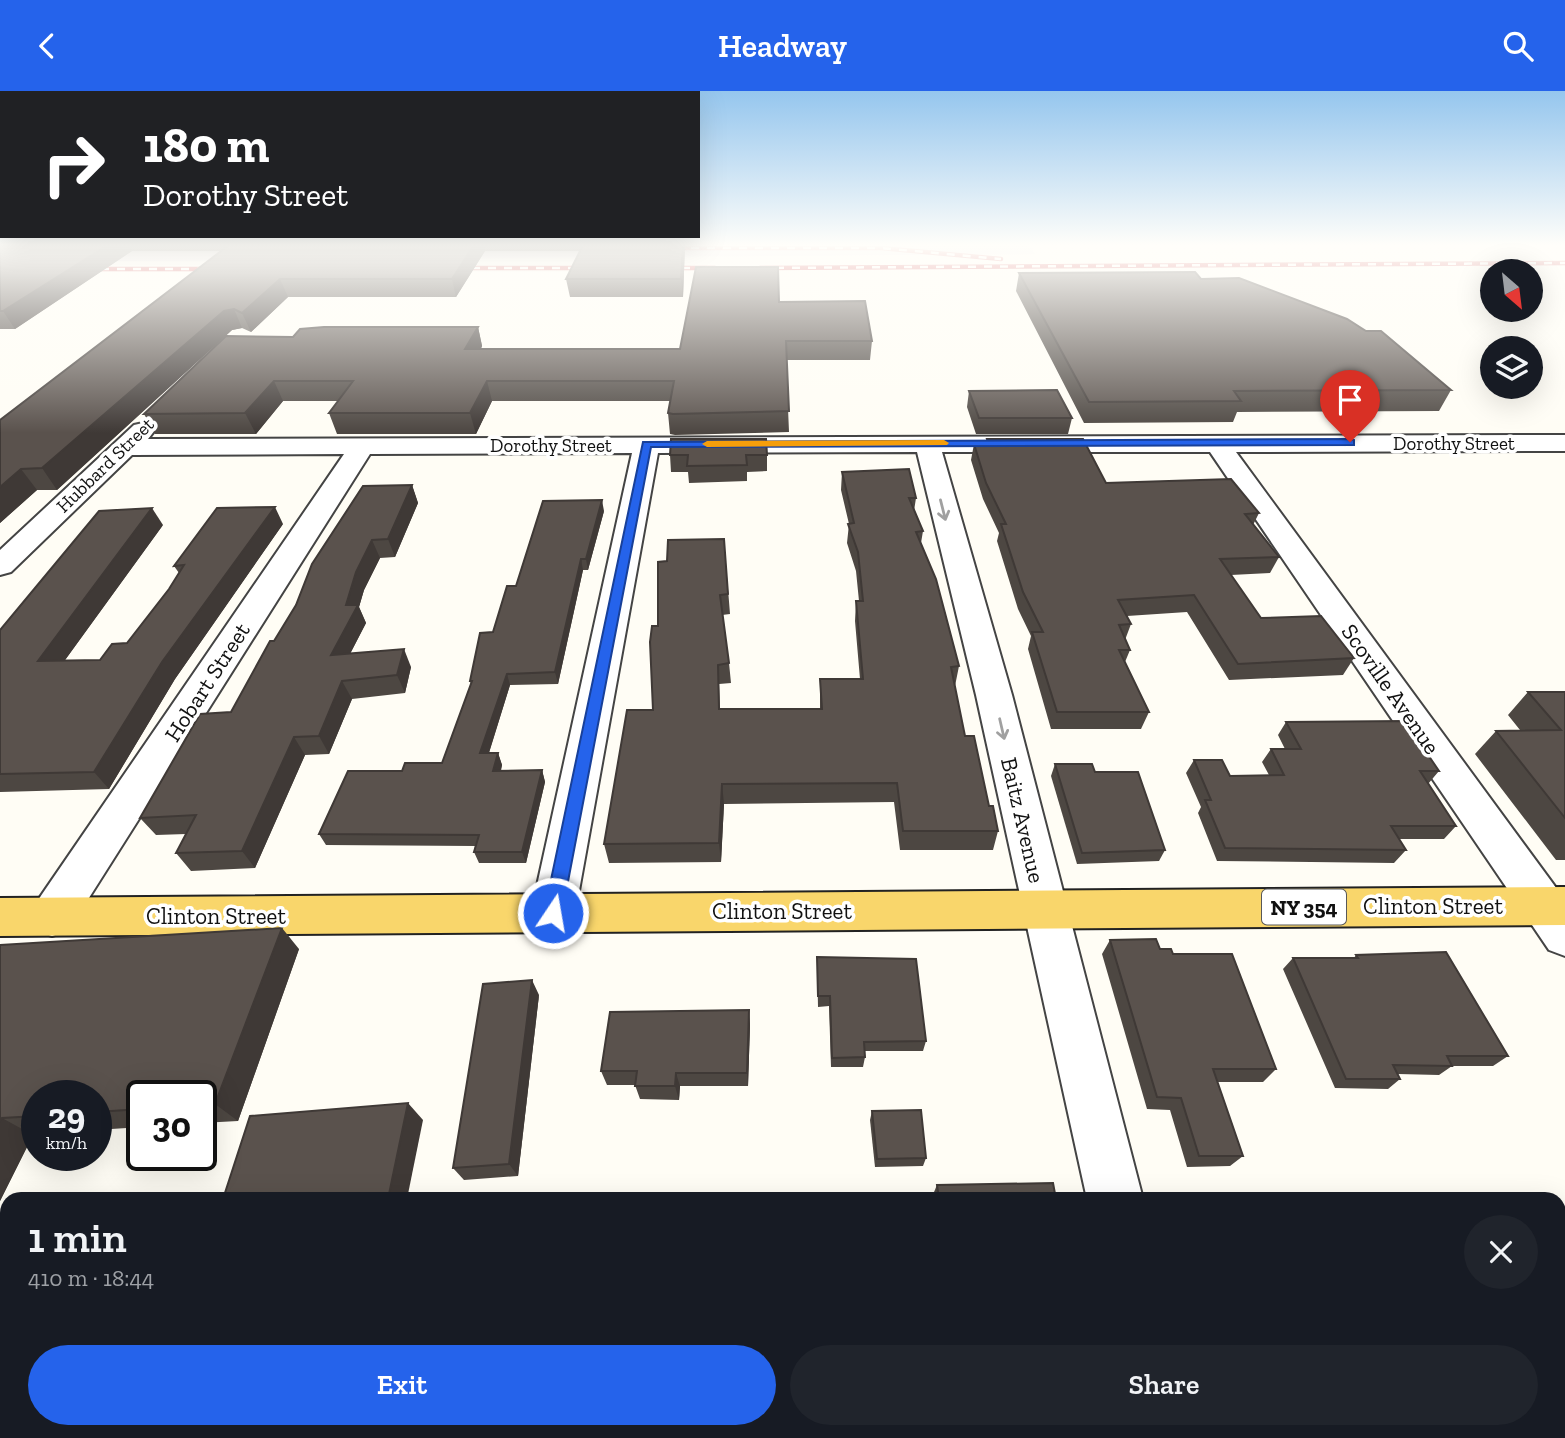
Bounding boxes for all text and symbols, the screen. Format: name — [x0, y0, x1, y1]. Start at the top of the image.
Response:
icon: back — [28, 27, 66, 65]
text: Headway — [718, 27, 847, 65]
icon: search — [1499, 27, 1537, 65]
text: 180 m — [143, 116, 270, 175]
icon: right — [28, 119, 119, 210]
text: Dorothy Street — [143, 176, 348, 214]
north arrow — [1480, 259, 1544, 322]
map controls — [1480, 259, 1543, 399]
button: layers — [1480, 336, 1543, 399]
pin — [1320, 370, 1380, 442]
icon: arrive — [1331, 381, 1369, 419]
street label: Hubbard Street — [51, 413, 159, 517]
street label: Dorothy Street — [1393, 432, 1515, 455]
street label: Dorothy Street — [490, 434, 612, 457]
one-way arrow — [937, 498, 950, 520]
street label: Hobart Street — [158, 617, 256, 747]
street label: Scoville Avenue — [1336, 618, 1446, 760]
one-way arrow — [996, 717, 1009, 740]
street label: Baitz Avenue — [995, 754, 1051, 886]
position arrow — [516, 876, 590, 950]
road number: NY 354 — [1262, 889, 1346, 925]
street label: Clinton Street — [1363, 892, 1503, 920]
street label: Clinton Street — [712, 897, 852, 925]
street label: Clinton Street — [146, 902, 286, 930]
speed limit sign: 30 — [126, 1080, 217, 1171]
text: 29 — [48, 1095, 85, 1137]
text: km/h — [46, 1132, 87, 1154]
text: 1 min — [28, 1212, 127, 1263]
button: close — [1464, 1215, 1538, 1289]
text: 410 m · 18:44 — [28, 1264, 154, 1292]
button: Exit — [28, 1345, 776, 1425]
button: Share — [790, 1345, 1538, 1425]

